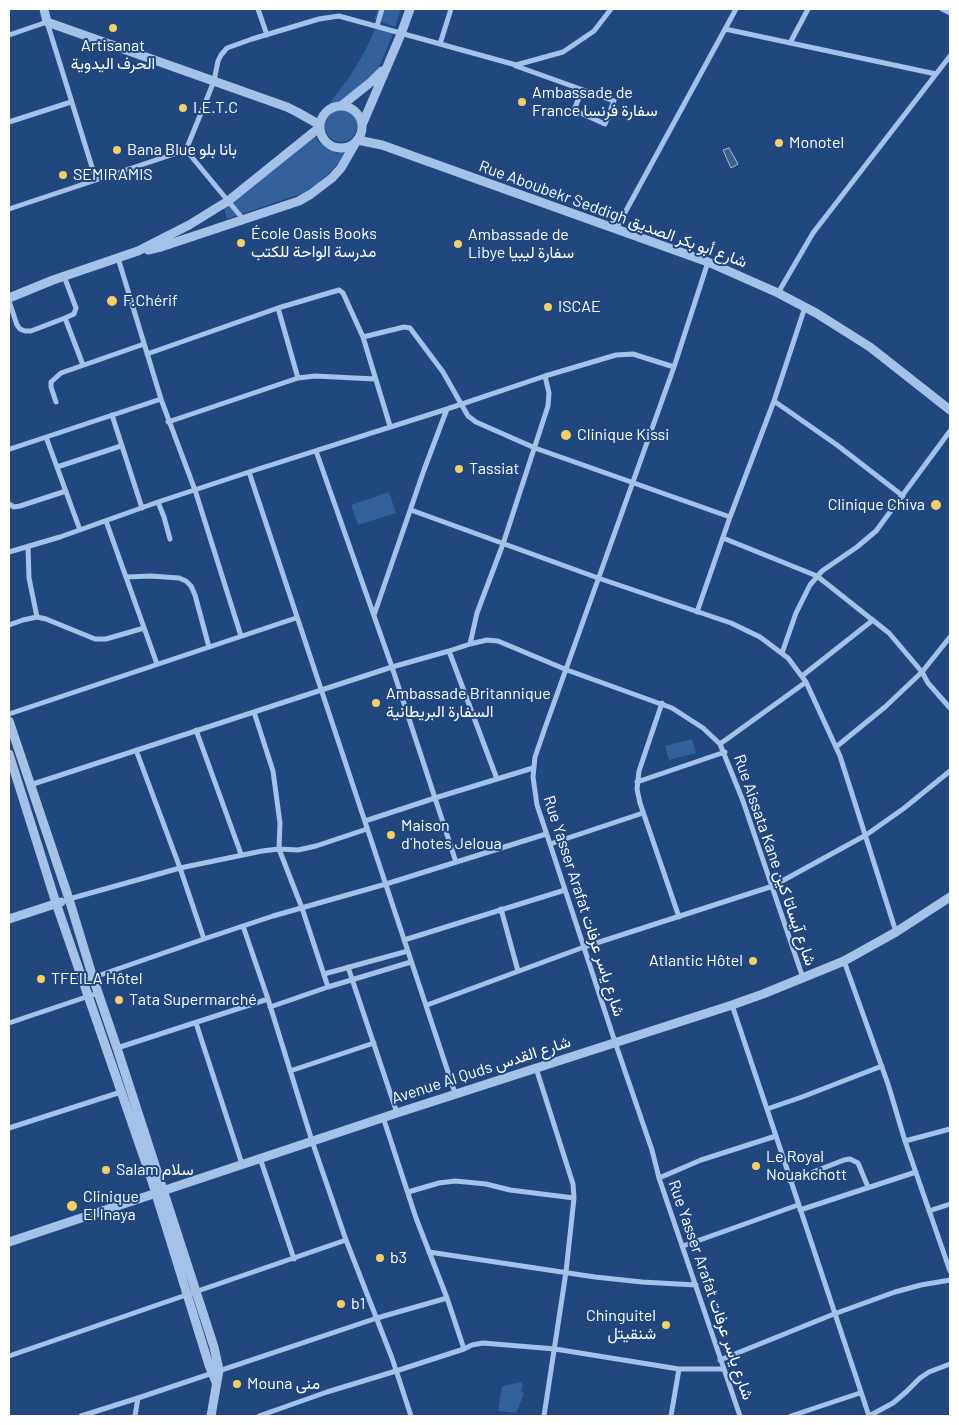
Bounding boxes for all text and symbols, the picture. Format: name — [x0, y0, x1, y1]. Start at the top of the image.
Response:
marker: Artisanat الحرف اليدوية — [107, 22, 119, 34]
place label: Artisanat الحرف اليدوية — [71, 36, 155, 74]
place label: Ambassade de France سفارة فرنسا — [532, 83, 658, 121]
marker: Ambassade de France سفارة فرنسا — [516, 96, 528, 108]
place label: I.E.T.C — [193, 98, 238, 118]
marker: I.E.T.C — [177, 102, 189, 114]
place label: Monotel — [789, 133, 844, 153]
marker: Monotel — [773, 137, 785, 149]
place label: Bana Blue بانا بلو — [127, 140, 237, 160]
marker: Bana Blue بانا بلو — [111, 144, 123, 156]
street label: Rue Aboubekr Seddigh شارع أبو بكر الصديق — [476, 156, 750, 272]
place label: SEMIRAMIS — [73, 165, 153, 185]
marker: SEMIRAMIS — [57, 169, 69, 181]
place label: École Oasis Books مدرسة الواحة للكتب — [251, 224, 377, 262]
place label: Ambassade de Libye سفارة ليبيا — [468, 225, 574, 263]
marker: École Oasis Books مدرسة الواحة للكتب — [235, 237, 247, 249]
marker: Ambassade de Libye سفارة ليبيا — [452, 238, 464, 250]
place label: F.Chérif — [123, 291, 178, 311]
marker: F.Chérif — [105, 294, 119, 308]
place label: ISCAE — [558, 297, 601, 317]
marker: ISCAE — [542, 301, 554, 313]
place label: Clinique Kissi — [577, 425, 669, 445]
marker: Clinique Kissi — [559, 428, 573, 442]
place label: Tassiat — [469, 459, 519, 479]
marker: Tassiat — [453, 463, 465, 475]
place label: Clinique Chiva — [828, 495, 925, 515]
marker: Clinique Chiva — [929, 498, 943, 512]
place label: Ambassade Britannique السفارة البريطانية — [386, 684, 551, 722]
marker: Ambassade Britannique السفارة البريطانية — [370, 697, 382, 709]
street label: Rue Aissata Kane شارع آيساتا كين — [730, 752, 820, 968]
street label: Rue Yasser Arafat شارع ياسر عرفات — [539, 793, 629, 1019]
place label: Maison d´hotes Jeloua — [401, 816, 502, 854]
marker: Maison d´hotes Jeloua — [385, 829, 397, 841]
place label: Atlantic Hôtel — [649, 951, 743, 971]
marker: Atlantic Hôtel — [747, 955, 759, 967]
place label: TFEILA Hôtel — [51, 969, 142, 989]
marker: TFEILA Hôtel — [35, 973, 47, 985]
place label: Tata Supermarché — [129, 990, 257, 1010]
marker: Tata Supermarché — [113, 994, 125, 1006]
street label: Avenue Al Quds شارع القدس — [389, 1032, 573, 1108]
place label: Le Royal Nouakchott — [766, 1147, 847, 1185]
place label: Salam سلام — [116, 1160, 194, 1180]
marker: Le Royal Nouakchott — [750, 1160, 762, 1172]
marker: Salam سلام — [100, 1164, 112, 1176]
street label: Rue Yasser Arafat شارع ياسر عرفات — [664, 1178, 758, 1402]
place label: Clinique El Inaya — [83, 1187, 139, 1225]
marker: Clinique El Inaya — [65, 1199, 79, 1213]
place label: b3 — [390, 1248, 407, 1268]
marker: b3 — [374, 1252, 386, 1264]
place label: b1 — [351, 1294, 365, 1314]
marker: b1 — [335, 1298, 347, 1310]
place label: Chinguitel شنقيتل — [586, 1306, 656, 1344]
marker: Chinguitel شنقيتل — [660, 1319, 672, 1331]
place label: Mouna منى — [247, 1374, 320, 1394]
marker: Mouna منى — [231, 1378, 243, 1390]

